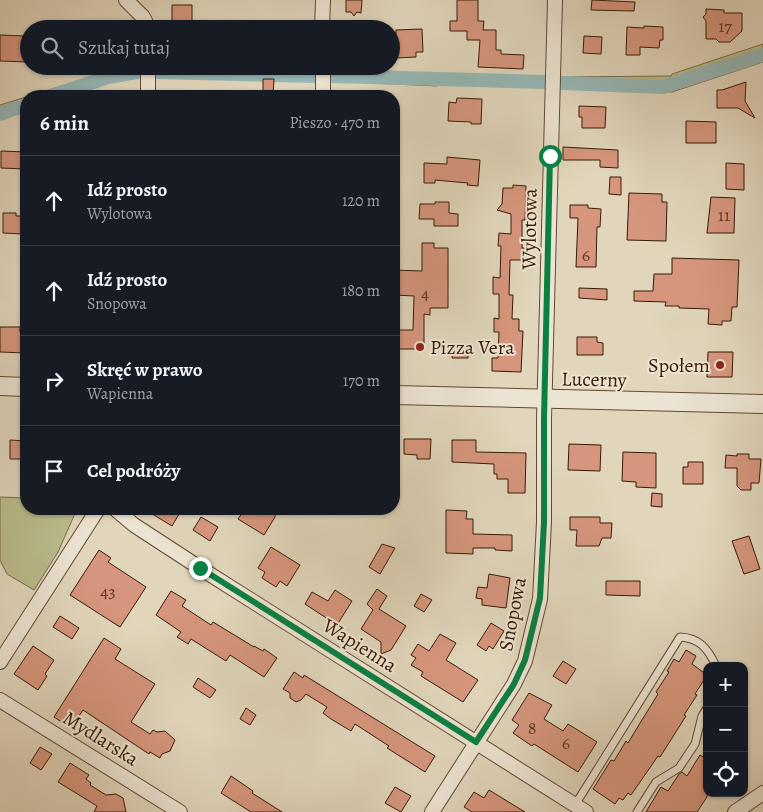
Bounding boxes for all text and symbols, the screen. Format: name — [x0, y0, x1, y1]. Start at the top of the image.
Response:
house number: 17 — [718, 14, 732, 38]
search box — [20, 20, 400, 75]
icon: search — [38, 34, 66, 62]
text: Szukaj tutaj — [78, 35, 170, 61]
text: 6 min — [40, 109, 89, 137]
text: Pieszo · 470 m — [289, 112, 380, 134]
route start — [539, 145, 562, 168]
text: Idź prosto — [87, 177, 167, 203]
icon: ahead — [40, 187, 68, 215]
street label: Wylotowa — [515, 188, 544, 271]
text: 120 m — [342, 190, 380, 212]
text: Wylotowa — [87, 203, 152, 225]
house number: 11 — [718, 203, 730, 227]
house number: 6 — [582, 243, 590, 267]
text: Idź prosto — [87, 267, 167, 293]
icon: ahead — [40, 277, 68, 305]
text: 180 m — [342, 280, 380, 302]
house number: 4 — [421, 281, 429, 305]
text: Snopowa — [87, 293, 147, 315]
place label: Pizza Vera — [430, 334, 515, 361]
marker: Pizza Vera — [414, 341, 426, 353]
place label: Społem — [648, 352, 710, 379]
text: Skręć w prawo — [87, 357, 202, 383]
marker: Społem — [714, 359, 726, 371]
street label: Lucerny — [561, 365, 628, 394]
icon: right — [40, 367, 68, 395]
text: 170 m — [343, 370, 380, 392]
text: Wapienna — [87, 383, 153, 405]
icon: arrive — [40, 457, 68, 485]
text: Cel podróży — [87, 458, 180, 484]
route end — [189, 557, 212, 580]
street label: Snopowa — [492, 574, 533, 653]
house number: 43 — [100, 579, 116, 603]
street label: Wapienna — [317, 612, 403, 679]
map controls — [703, 662, 748, 797]
button: + — [703, 662, 748, 707]
street label: Mydlarska — [58, 705, 144, 773]
button: − — [703, 707, 748, 752]
house number: 8 — [528, 716, 536, 740]
house number: 6 — [562, 731, 570, 755]
button: locate — [703, 752, 748, 797]

